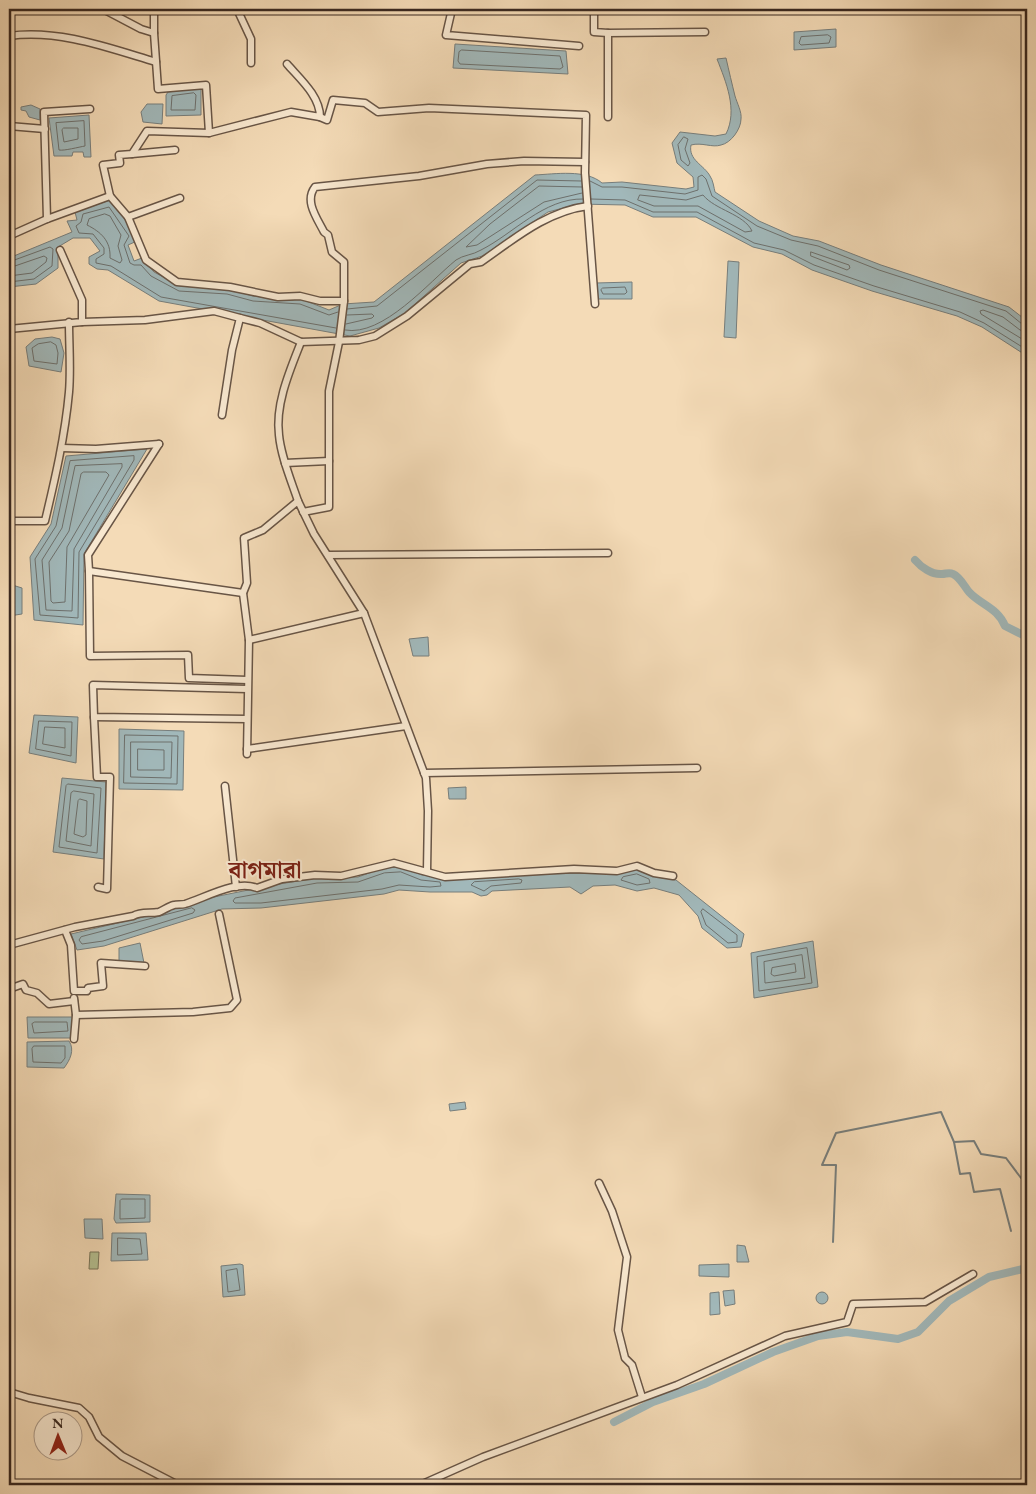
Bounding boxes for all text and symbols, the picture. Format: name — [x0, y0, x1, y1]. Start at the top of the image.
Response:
district label: বাগমারা — [227, 854, 302, 885]
north arrow — [32, 1412, 82, 1462]
text: N — [52, 1414, 64, 1432]

